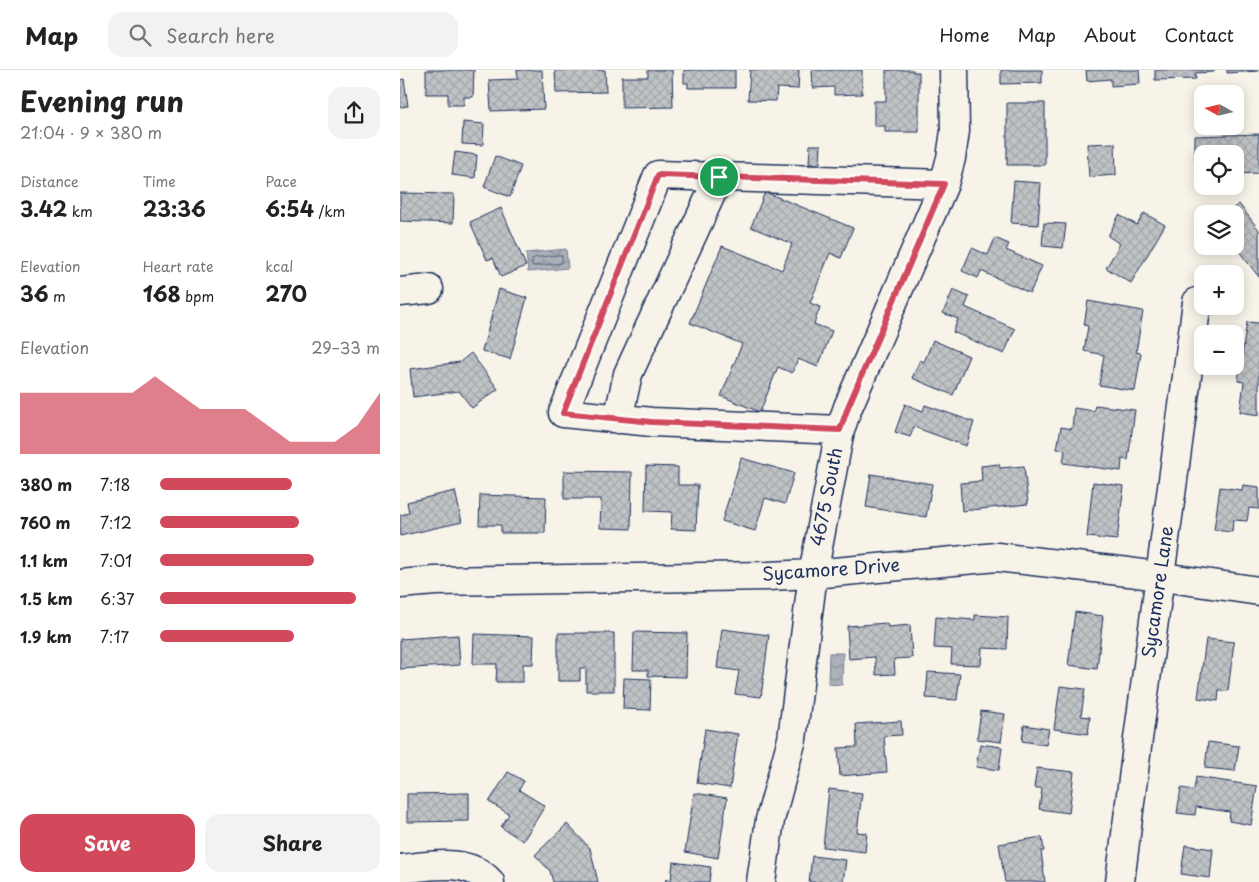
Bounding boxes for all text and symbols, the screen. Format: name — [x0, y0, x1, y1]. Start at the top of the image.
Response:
search box — [108, 12, 458, 57]
text: Map — [25, 17, 78, 53]
icon: search — [126, 21, 154, 49]
text: Search here — [166, 21, 275, 49]
text: Home — [939, 21, 989, 48]
text: Map — [1017, 21, 1056, 48]
text: About — [1084, 21, 1136, 48]
text: Contact — [1164, 21, 1234, 48]
text: Evening run — [20, 79, 184, 122]
north arrow — [1194, 85, 1244, 135]
map controls — [1194, 85, 1244, 375]
button: share — [328, 87, 380, 139]
text: 21:04 · 9 × 380 m — [20, 120, 162, 144]
button: locate — [1194, 145, 1244, 195]
pin — [698, 156, 740, 198]
icon: arrive — [705, 163, 733, 191]
text: Distance — [20, 171, 79, 192]
text: Time — [143, 171, 176, 192]
text: Pace — [265, 171, 297, 192]
text: 3.42 — [20, 192, 67, 224]
text: 23:36 — [143, 192, 206, 224]
text: 6:54 — [265, 192, 314, 224]
text: km — [67, 201, 93, 222]
text: /km — [314, 201, 345, 222]
button: layers — [1194, 205, 1244, 255]
text: Elevation — [20, 256, 80, 277]
text: Heart rate — [143, 256, 213, 277]
text: kcal — [265, 256, 293, 277]
button: + — [1194, 265, 1244, 315]
text: 36 — [20, 277, 49, 309]
text: 168 — [143, 277, 181, 309]
text: 270 — [265, 277, 307, 309]
text: m — [49, 286, 66, 307]
text: bpm — [181, 286, 214, 307]
button: − — [1194, 325, 1244, 375]
text: Elevation — [20, 335, 89, 359]
text: 29–33 m — [311, 335, 380, 359]
street label: 4675 South — [803, 445, 848, 549]
text: 380 m — [20, 472, 72, 496]
text: 7:18 — [100, 472, 131, 496]
text: 760 m — [20, 510, 71, 534]
text: 7:12 — [100, 510, 132, 534]
street label: Sycamore Lane — [1134, 524, 1179, 660]
text: 1.1 km — [20, 548, 68, 572]
text: 7:01 — [100, 548, 132, 572]
street label: Sycamore Drive — [761, 550, 901, 587]
text: 1.5 km — [20, 586, 73, 610]
text: 6:37 — [100, 586, 135, 610]
text: 1.9 km — [20, 624, 72, 648]
text: 7:17 — [100, 624, 129, 648]
button: Save — [20, 814, 195, 872]
button: Share — [205, 814, 380, 872]

